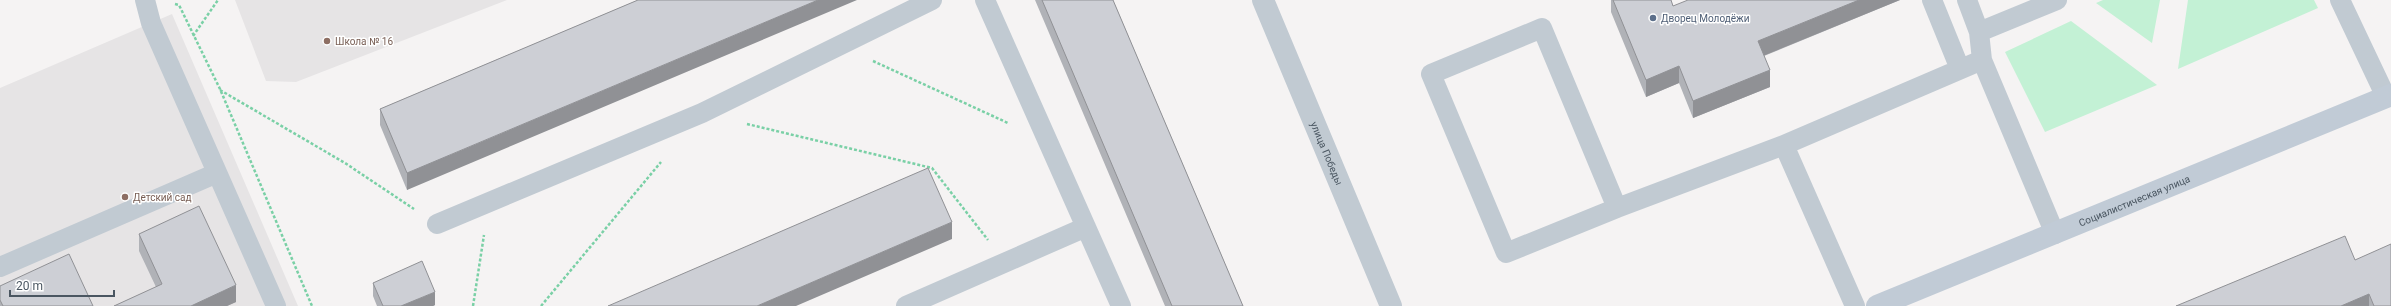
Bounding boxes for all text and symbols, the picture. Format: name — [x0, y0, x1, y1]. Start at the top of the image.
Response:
marker: Дворец Молодёжи — [1648, 13, 1658, 23]
place label: Дворец Молодёжи — [1661, 13, 1750, 24]
marker: Школа № 16 — [322, 36, 332, 46]
place label: Школа № 16 — [335, 36, 393, 47]
street label: улица Победы — [1309, 120, 1345, 187]
street label: Социалистическая улица — [2077, 173, 2192, 229]
marker: Детский сад — [120, 192, 130, 202]
place label: Детский сад — [133, 192, 192, 203]
scale bar — [10, 272, 114, 298]
text: 20 m — [16, 279, 43, 293]

